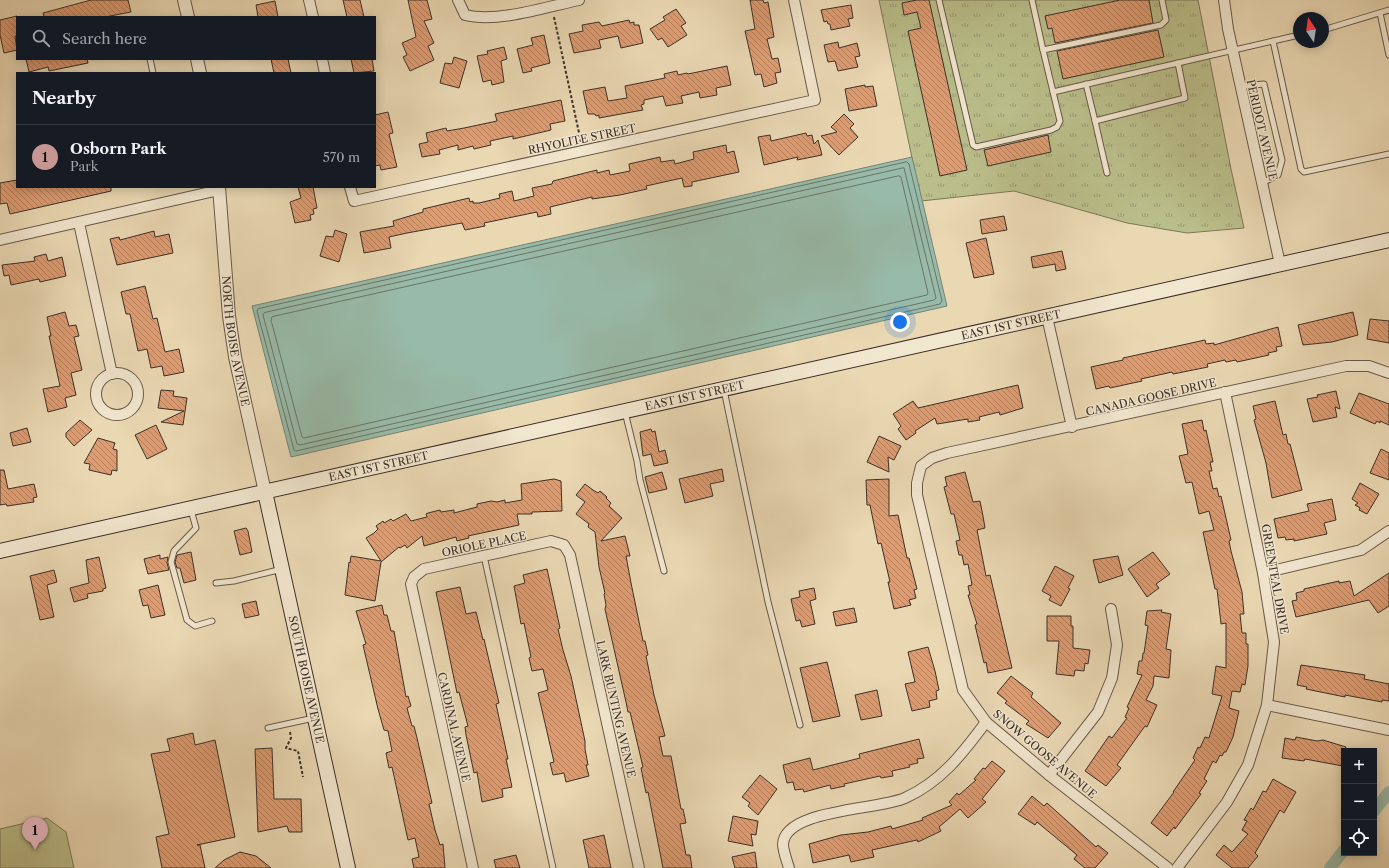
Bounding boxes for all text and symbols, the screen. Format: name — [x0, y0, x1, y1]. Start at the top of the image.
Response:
north arrow — [1293, 12, 1329, 48]
search box — [16, 16, 376, 60]
icon: search — [30, 27, 52, 49]
text: Search here — [62, 29, 147, 48]
street label: PERIDOT AVENUE — [1244, 78, 1281, 182]
text: Nearby — [32, 88, 96, 108]
street label: RHYOLITE STREET — [527, 121, 638, 157]
text: Osborn Park — [70, 139, 166, 158]
text: 1 — [42, 149, 48, 165]
text: 570 m — [323, 149, 360, 165]
text: Park — [70, 158, 98, 174]
street label: NORTH BOISE AVENUE — [219, 275, 253, 408]
street label: EAST 1ST STREET — [960, 307, 1063, 343]
your location — [890, 312, 910, 332]
street label: CANADA GOOSE DRIVE — [1084, 375, 1218, 419]
street label: EAST 1ST STREET — [644, 377, 747, 413]
street label: EAST 1ST STREET — [327, 448, 431, 484]
street label: GREENTEAL DRIVE — [1258, 523, 1292, 636]
street label: ORIOLE PLACE — [440, 528, 528, 560]
street label: SOUTH BOISE AVENUE — [286, 614, 327, 745]
street label: LARK BUNTING AVENUE — [593, 639, 639, 779]
street label: CARDINAL AVENUE — [435, 671, 474, 784]
street label: SNOW GOOSE AVENUE — [990, 707, 1100, 802]
map controls — [1341, 748, 1377, 856]
button: + — [1341, 748, 1377, 784]
button: − — [1341, 784, 1377, 820]
pin: 1 — [22, 817, 48, 850]
button: locate — [1341, 820, 1377, 856]

